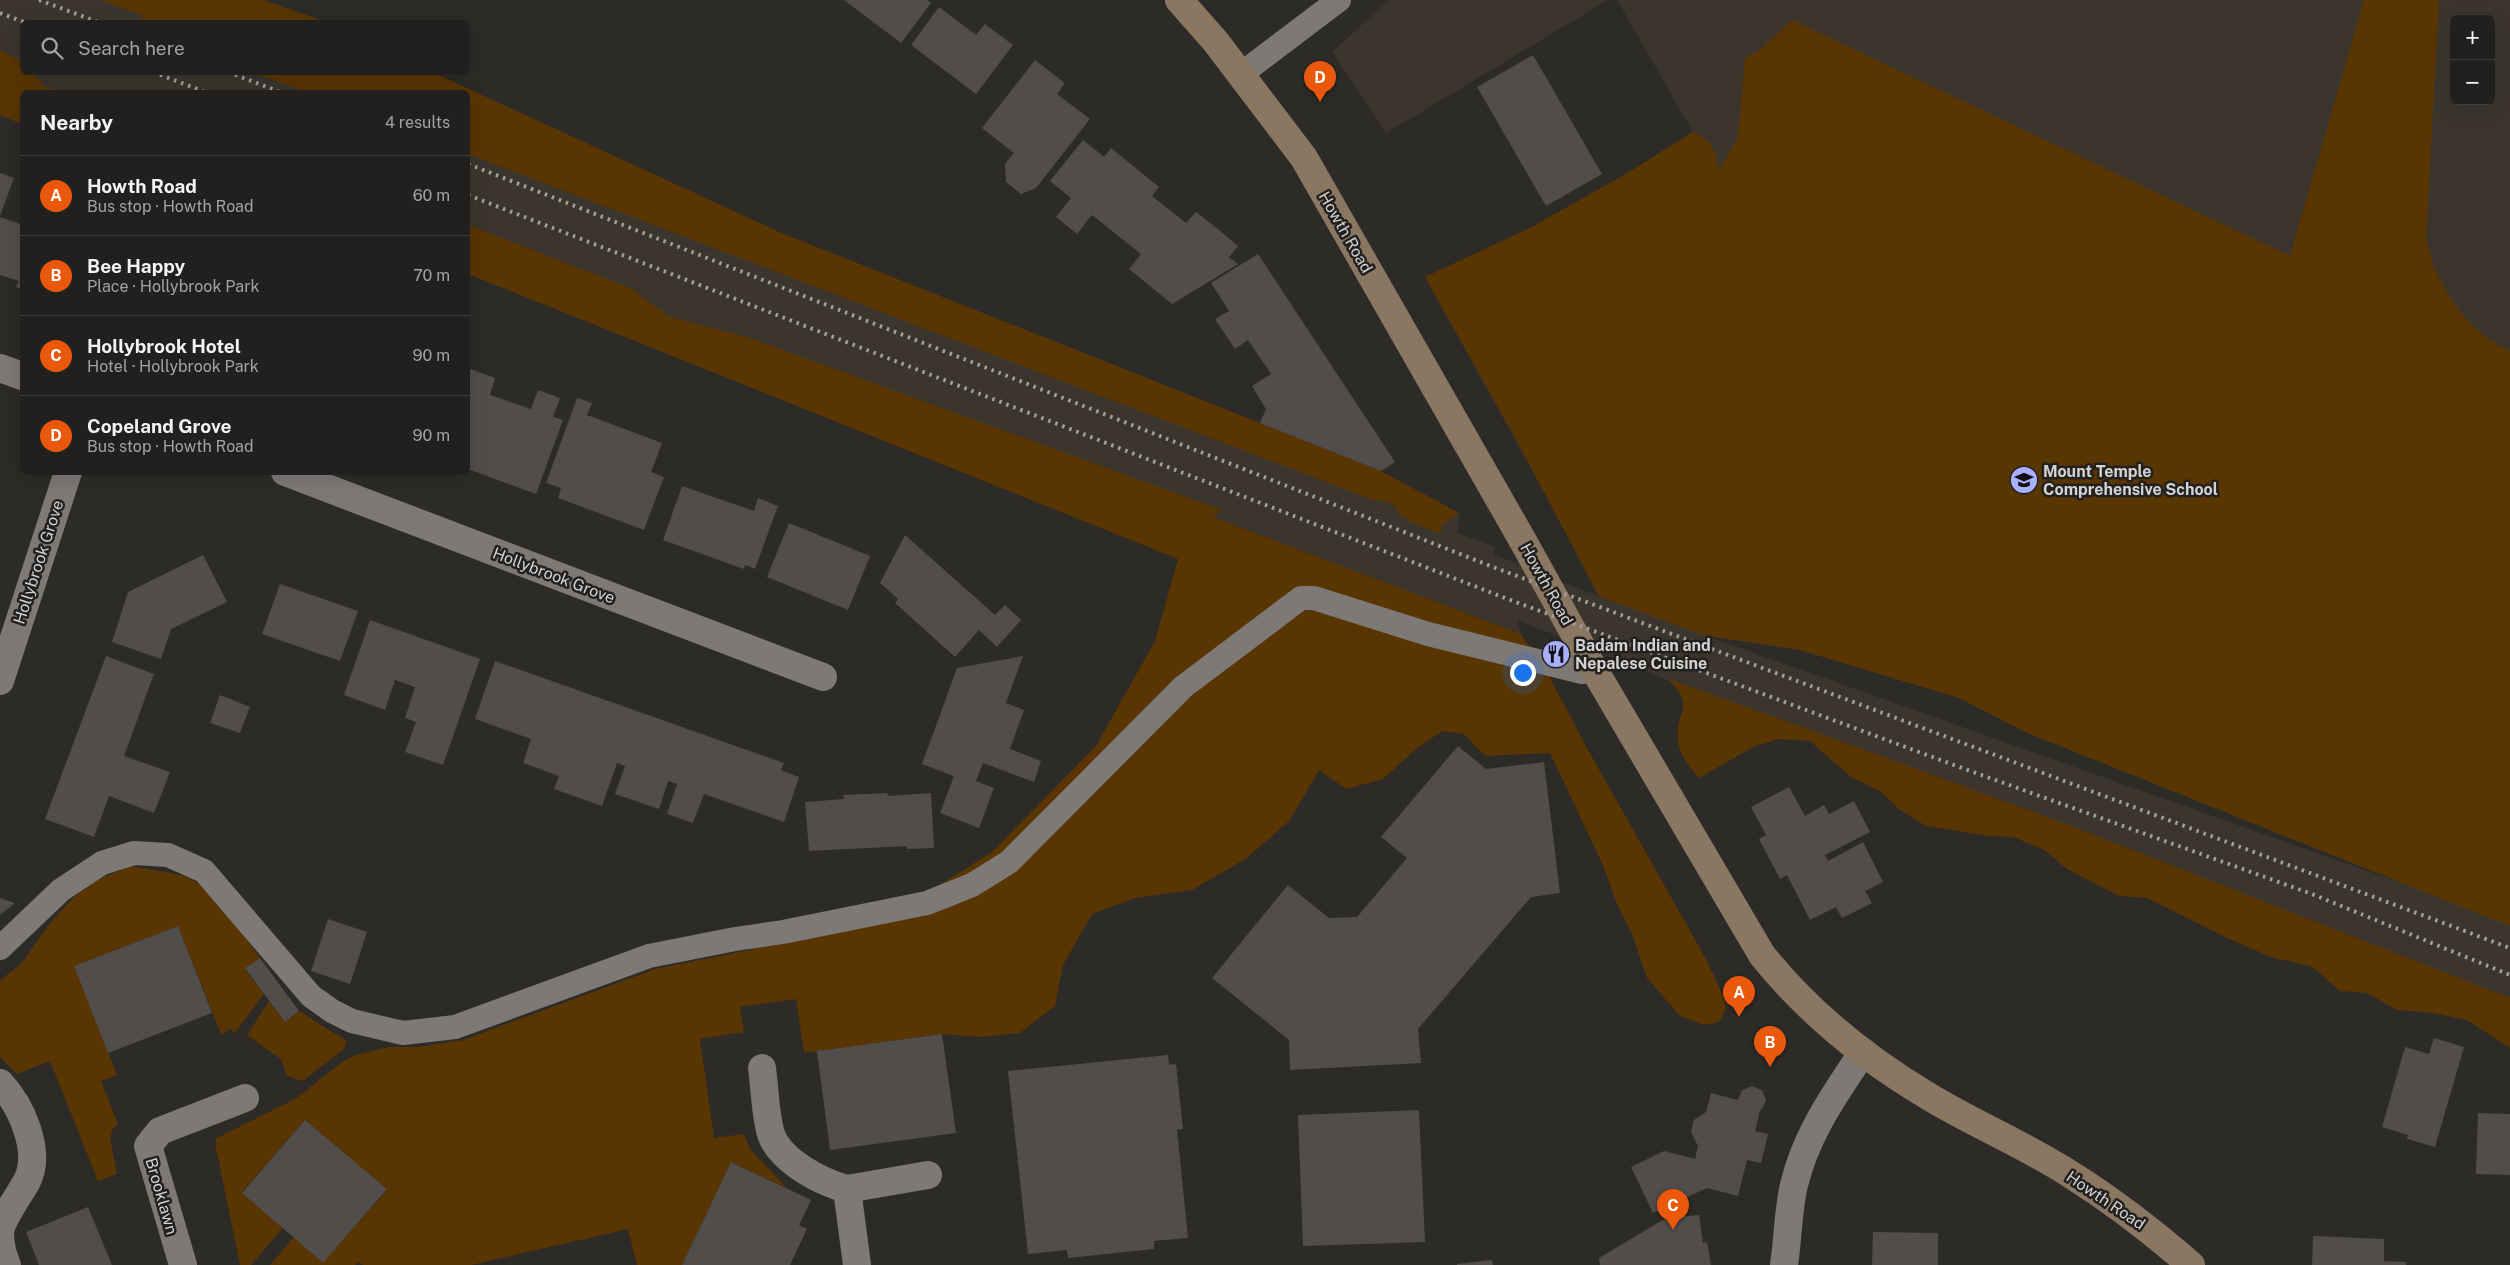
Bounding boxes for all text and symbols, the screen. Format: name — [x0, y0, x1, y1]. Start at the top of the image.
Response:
map controls — [2450, 15, 2495, 105]
button: + — [2450, 15, 2495, 60]
search box — [20, 20, 470, 75]
icon: search — [38, 34, 66, 62]
text: Search here — [78, 37, 185, 59]
button: − — [2450, 60, 2495, 105]
pin: D — [1304, 61, 1336, 102]
text: Nearby — [40, 110, 113, 135]
text: 4 results — [385, 113, 450, 132]
text: Howth Road — [87, 175, 197, 197]
text: A — [50, 186, 62, 205]
text: 60 m — [413, 186, 450, 205]
street label: Howth Road — [1315, 188, 1377, 276]
text: Bus stop · Howth Road — [87, 197, 254, 216]
text: Bee Happy — [87, 255, 185, 277]
text: B — [51, 266, 61, 285]
text: 70 m — [413, 266, 450, 285]
text: Place · Hollybrook Park — [87, 277, 259, 296]
text: Hollybrook Hotel — [87, 335, 241, 357]
text: C — [50, 346, 62, 365]
text: 90 m — [413, 346, 450, 365]
text: Hotel · Hollybrook Park — [87, 357, 259, 376]
text: Copeland Grove — [87, 415, 232, 437]
text: D — [50, 426, 62, 445]
text: 90 m — [413, 426, 450, 445]
text: Bus stop · Howth Road — [87, 437, 254, 456]
place label: Mount Temple Comprehensive School — [2043, 462, 2218, 499]
school or university icon: Mount Temple Comprehensive School — [2009, 465, 2039, 495]
street label: Hollybrook Grove — [9, 498, 67, 627]
street label: Howth Road — [1516, 540, 1577, 629]
street label: Hollybrook Grove — [490, 543, 618, 607]
place label: Badam Indian and Nepalese Cuisine — [1575, 636, 1711, 673]
restaurant icon: Badam Indian and Nepalese Cuisine — [1541, 639, 1571, 669]
your location — [1510, 660, 1536, 686]
pin: A — [1723, 976, 1755, 1017]
pin: B — [1754, 1026, 1786, 1067]
street label: Brooklawn — [141, 1156, 182, 1237]
street label: Howth Road — [2063, 1167, 2149, 1234]
pin: C — [1657, 1189, 1689, 1230]

